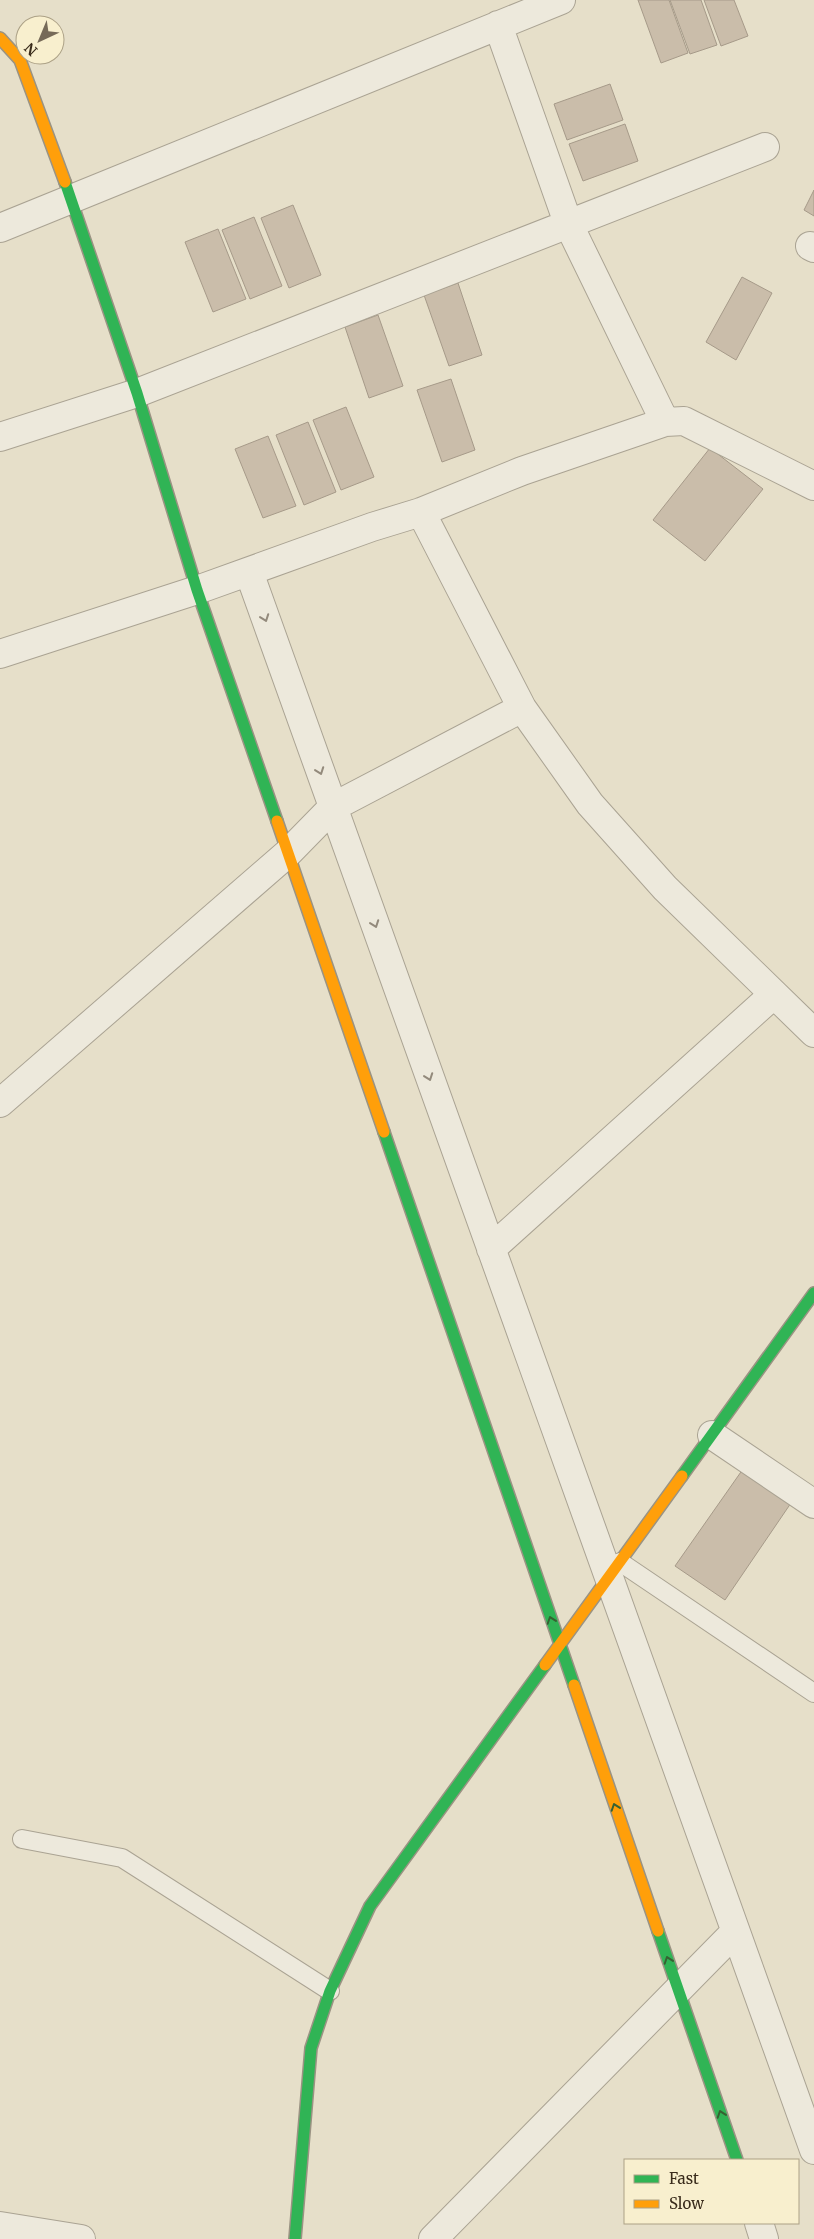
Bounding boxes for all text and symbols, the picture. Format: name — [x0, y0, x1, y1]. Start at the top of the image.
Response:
north arrow — [15, 15, 65, 65]
text: N — [21, 39, 41, 60]
one-way arrow — [259, 613, 269, 622]
one-way arrow — [314, 766, 324, 775]
one-way arrow — [369, 919, 379, 928]
one-way arrow — [423, 1072, 433, 1081]
one-way arrow — [547, 1616, 557, 1625]
one-way arrow — [611, 1803, 621, 1811]
one-way arrow — [664, 1957, 674, 1965]
one-way arrow — [717, 2110, 727, 2119]
legend — [624, 2159, 799, 2224]
text: Fast — [669, 2169, 699, 2188]
text: Slow — [669, 2194, 704, 2213]

